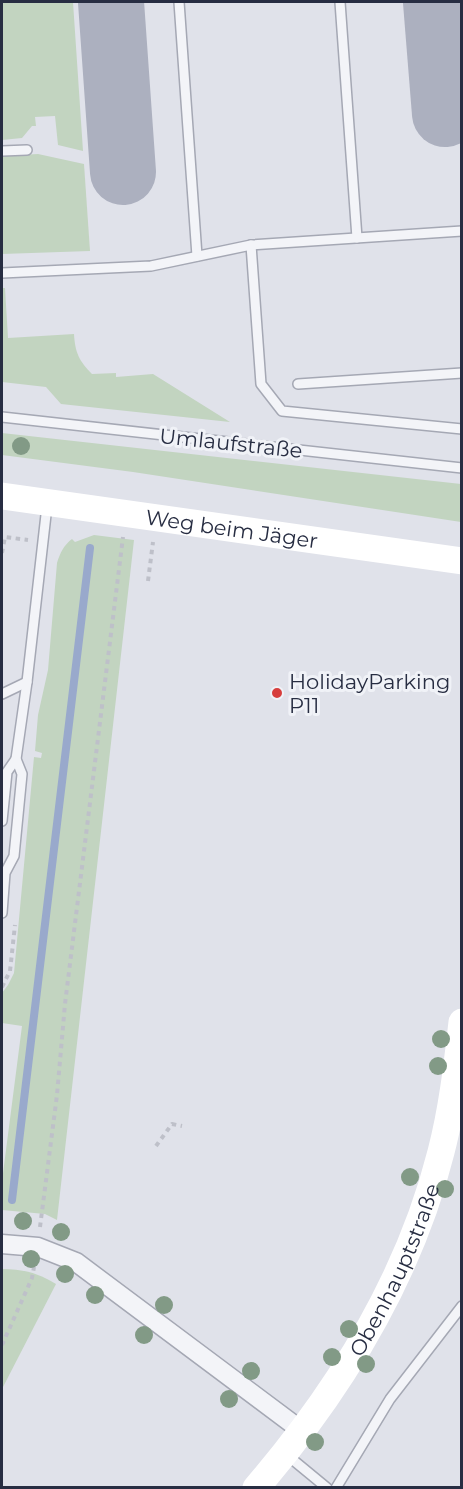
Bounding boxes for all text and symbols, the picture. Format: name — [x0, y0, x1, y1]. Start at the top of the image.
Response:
street label: Umlaufstraße — [158, 423, 304, 463]
street label: Weg beim Jäger — [144, 504, 319, 553]
place label: HolidayParking P11 — [289, 669, 450, 718]
marker: HolidayParking P11 — [270, 686, 284, 700]
street label: Obenhauptstraße — [344, 1180, 444, 1361]

